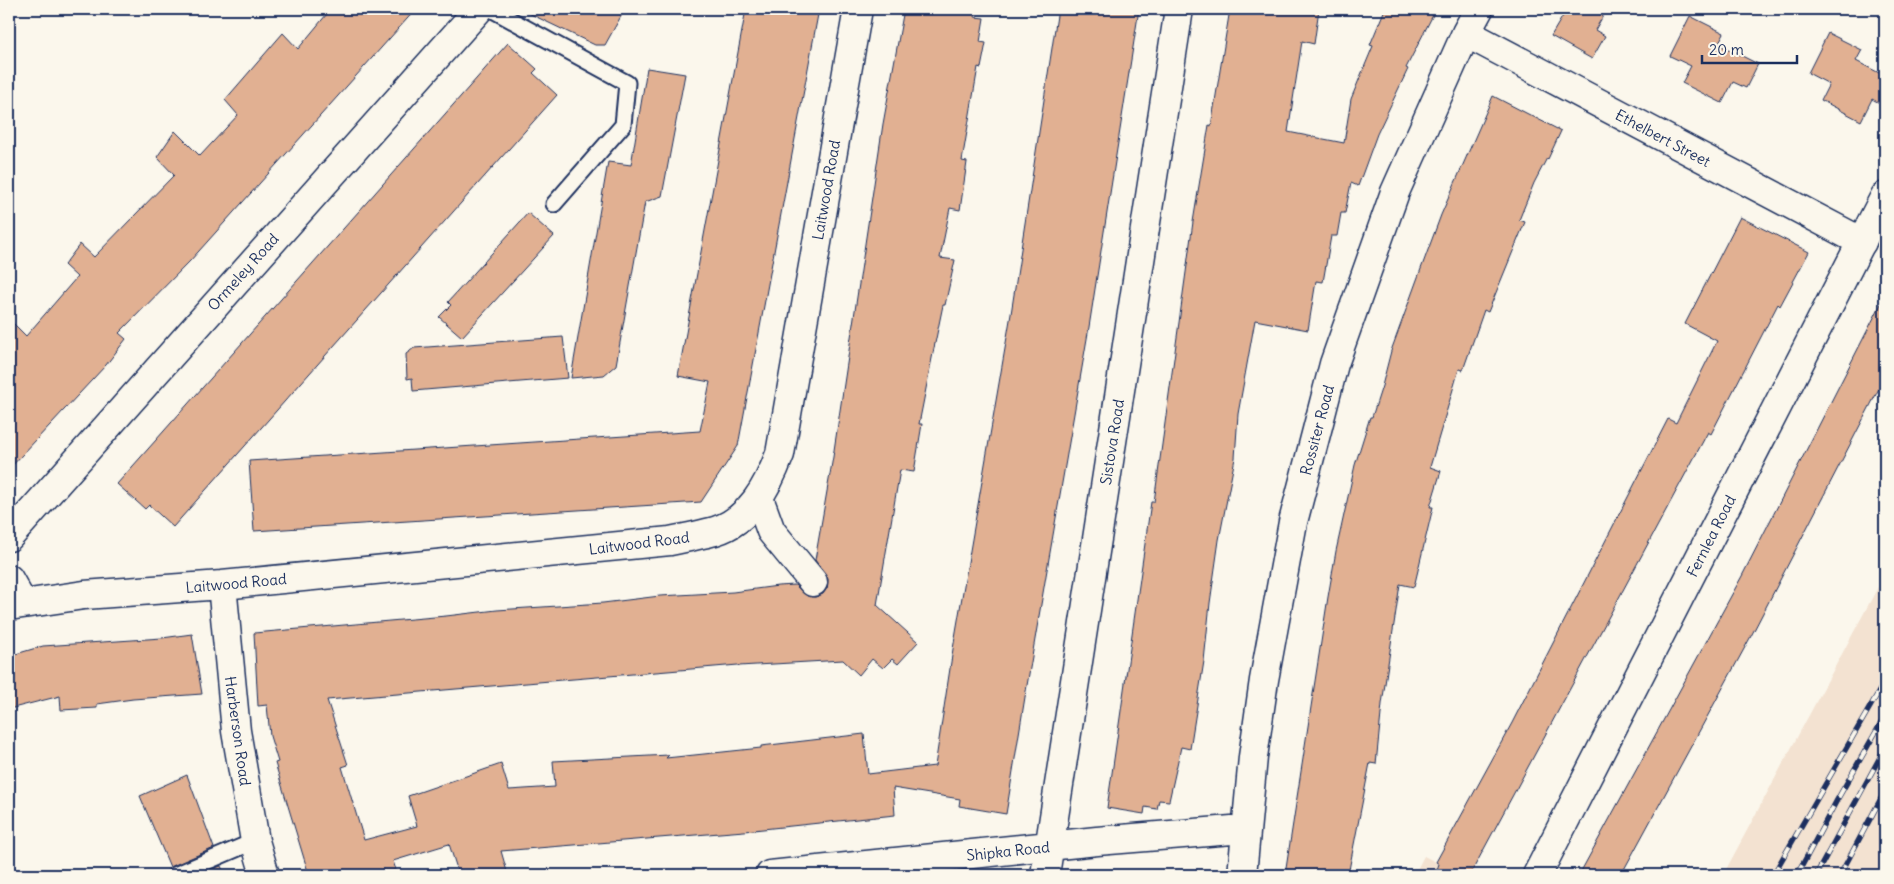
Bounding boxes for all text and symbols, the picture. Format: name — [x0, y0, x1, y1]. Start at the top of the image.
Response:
scale bar — [1702, 32, 1796, 64]
text: 20 m — [1709, 40, 1744, 59]
street label: Ethelbert Street — [1612, 105, 1714, 171]
street label: Laitwood Road — [808, 138, 844, 242]
street label: Ormeley Road — [203, 229, 283, 315]
street label: Rossiter Road — [1296, 383, 1338, 477]
street label: Sistova Road — [1096, 398, 1128, 486]
street label: Fernlea Road — [1682, 492, 1740, 580]
street label: Laitwood Road — [588, 527, 691, 559]
street label: Laitwood Road — [185, 569, 287, 597]
street label: Harberson Road — [221, 675, 255, 787]
street label: Shipka Road — [965, 837, 1051, 865]

